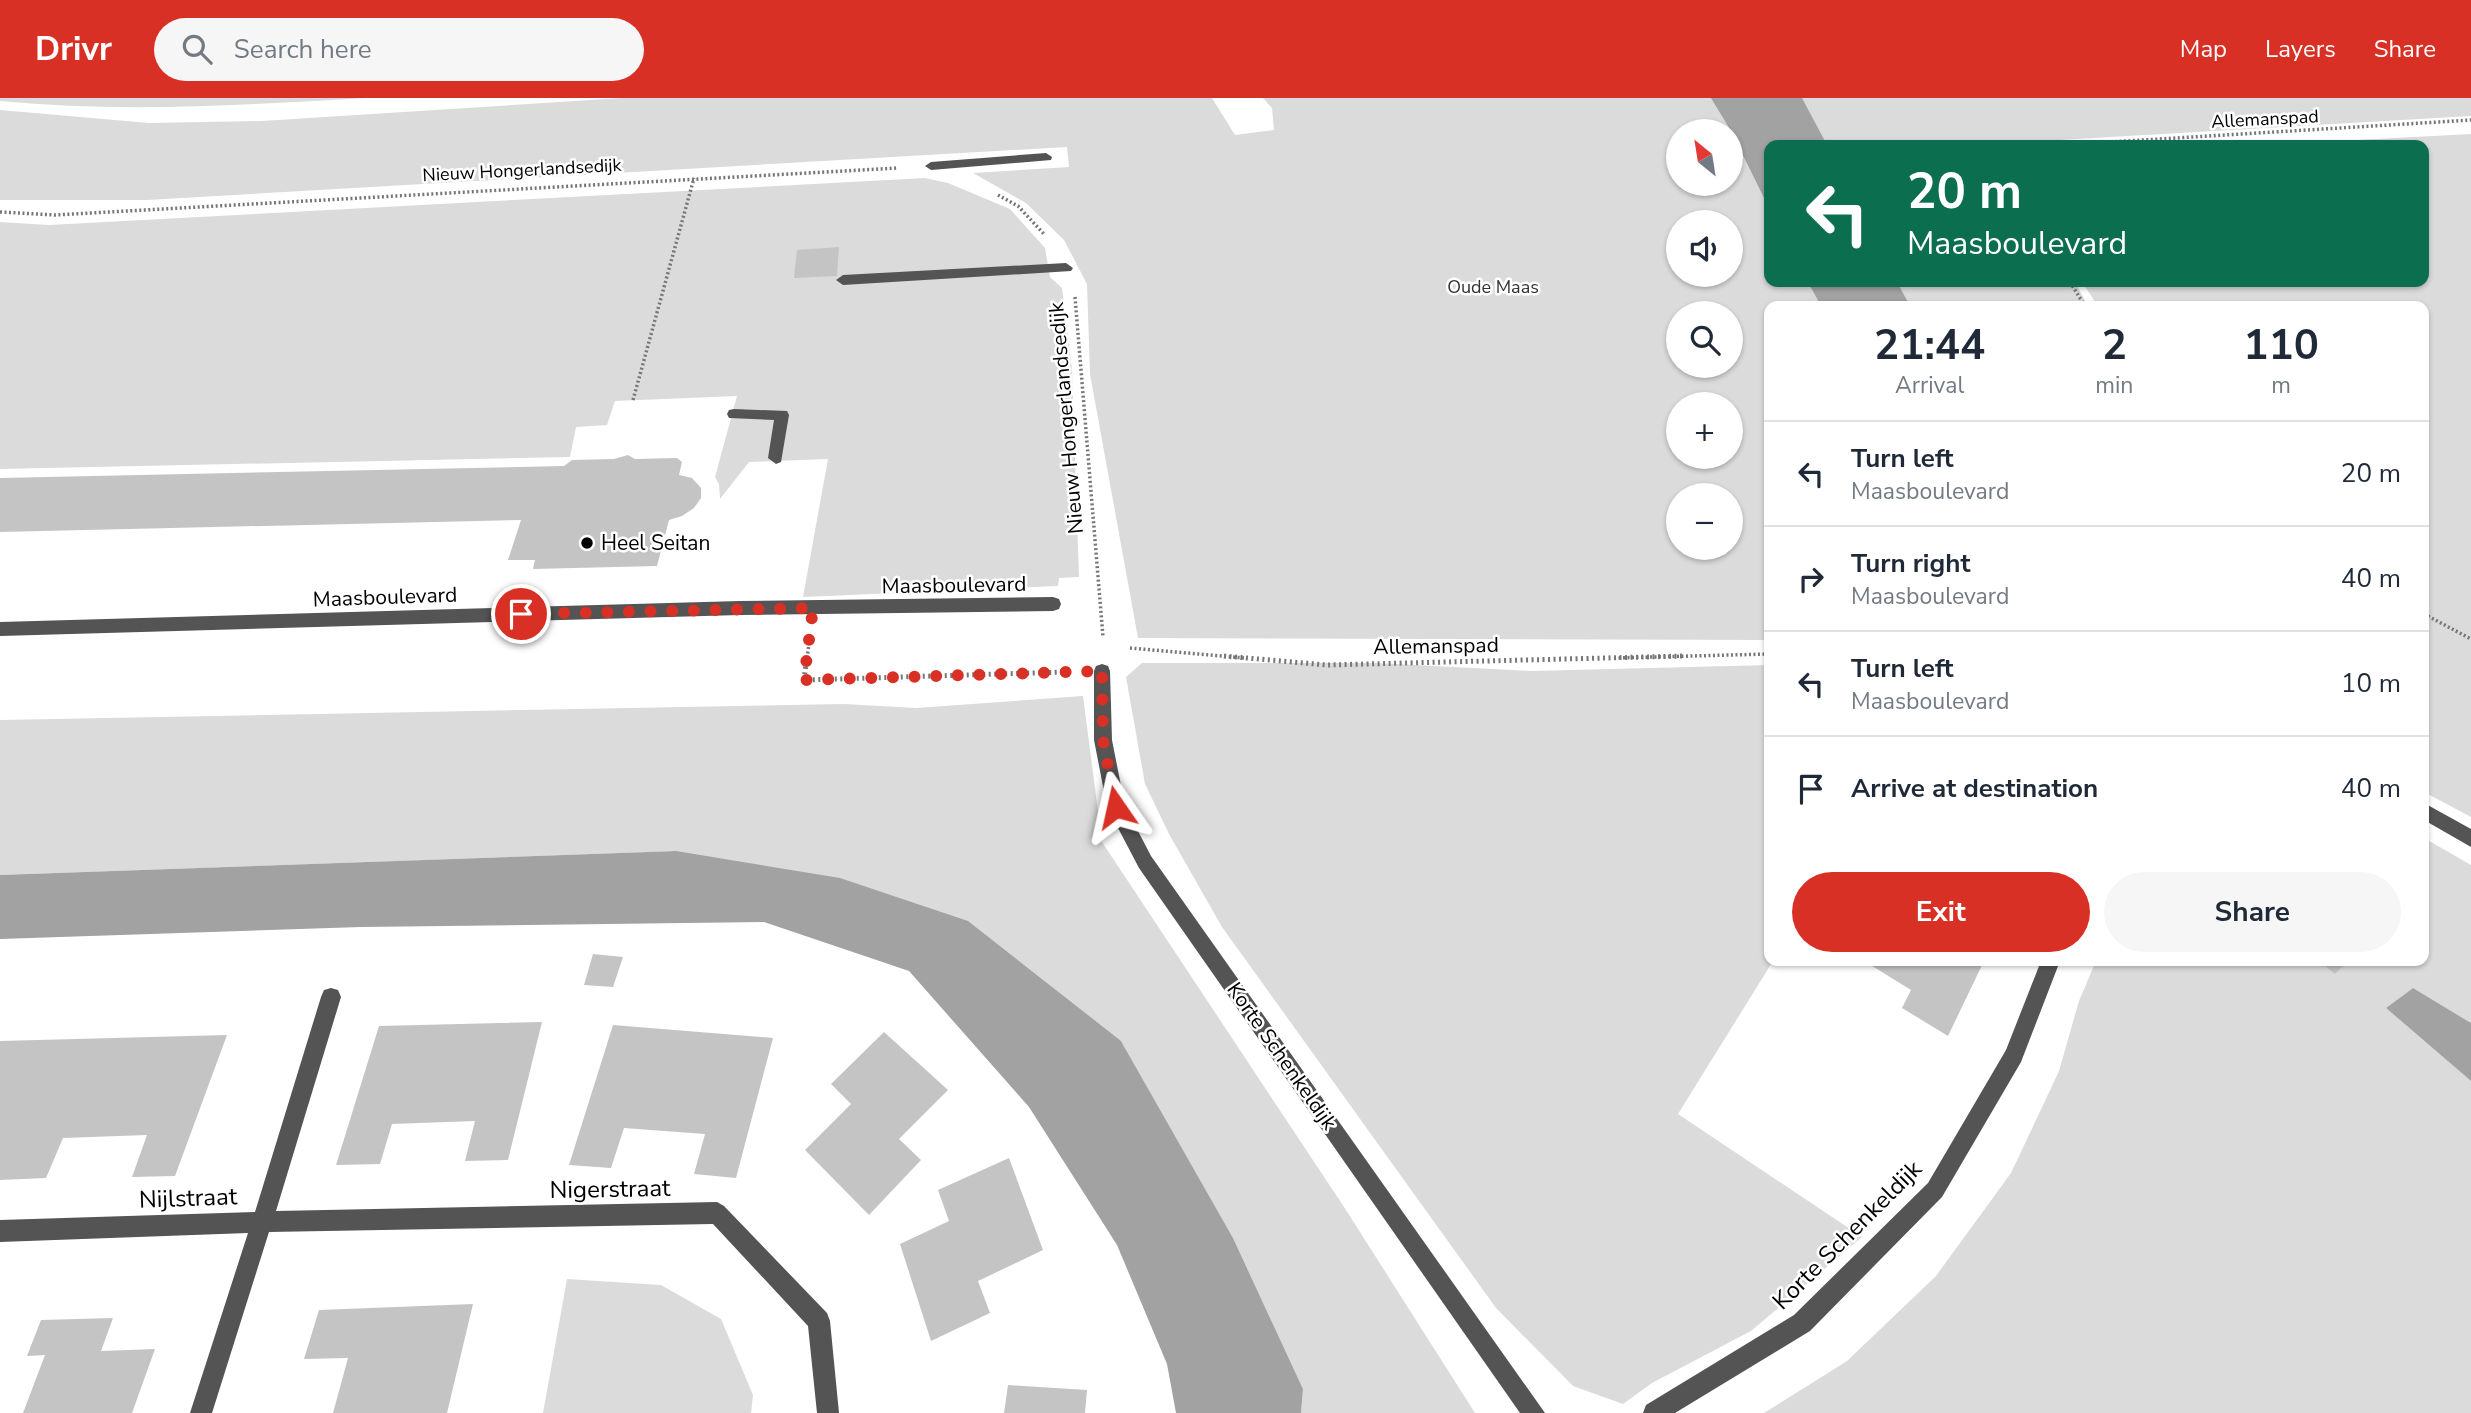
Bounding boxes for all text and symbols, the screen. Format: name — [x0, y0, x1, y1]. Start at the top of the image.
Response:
search box — [154, 18, 644, 81]
text: Drivr — [35, 27, 112, 72]
icon: search — [178, 30, 216, 68]
text: Search here — [234, 32, 372, 67]
text: Map — [2180, 33, 2227, 65]
text: Layers — [2265, 33, 2336, 65]
text: Share — [2374, 33, 2436, 65]
street label: Allemanspad — [2211, 104, 2319, 134]
north arrow — [1666, 119, 1743, 196]
map controls — [1666, 119, 1743, 560]
street label: Nieuw Hongerlandsedijk — [422, 153, 623, 187]
text: 20 m — [1907, 158, 2022, 225]
icon: left — [1792, 168, 1883, 259]
button: sound — [1666, 210, 1743, 287]
text: Maasboulevard — [1907, 222, 2127, 265]
park label: Oude Maas — [1447, 275, 1539, 299]
street label: Nieuw Hongerlandsedijk — [1042, 301, 1090, 535]
button: search — [1666, 301, 1743, 378]
text: 21:44 — [1874, 317, 1985, 374]
text: 2 — [2102, 317, 2127, 374]
text: 110 — [2243, 317, 2319, 374]
text: Arrival — [1895, 370, 1964, 401]
text: min — [2095, 370, 2133, 401]
text: m — [2271, 370, 2291, 401]
button: + — [1666, 392, 1743, 469]
text: Turn left — [1851, 441, 1954, 476]
icon: left — [1792, 455, 1830, 493]
text: 20 m — [2341, 456, 2401, 491]
text: Maasboulevard — [1851, 476, 2009, 507]
button: − — [1666, 483, 1743, 560]
place label: Heel Seitan — [601, 529, 710, 557]
marker: Heel Seitan — [579, 535, 595, 551]
text: Turn right — [1851, 546, 1970, 581]
icon: right — [1792, 560, 1830, 598]
text: 40 m — [2341, 561, 2401, 596]
street label: Maasboulevard — [882, 570, 1026, 600]
street label: Maasboulevard — [312, 580, 458, 614]
text: Maasboulevard — [1851, 581, 2009, 612]
pin — [491, 584, 551, 644]
icon: arrive — [502, 595, 540, 633]
street label: Allemanspad — [1373, 631, 1499, 661]
text: Turn left — [1851, 651, 1954, 686]
icon: left — [1792, 665, 1830, 703]
text: 10 m — [2341, 666, 2401, 701]
text: Maasboulevard — [1851, 686, 2009, 717]
position arrow — [1079, 770, 1153, 844]
icon: arrive — [1792, 770, 1830, 808]
text: Arrive at destination — [1851, 771, 2098, 806]
text: 40 m — [2341, 771, 2401, 806]
button: Exit — [1792, 872, 2090, 952]
button: Share — [2104, 872, 2401, 952]
street label: Korte Schenkeldijk — [1221, 977, 1344, 1136]
street label: Korte Schenkeldijk — [1765, 1153, 1929, 1317]
street label: Nigerstraat — [549, 1172, 671, 1206]
street label: Nijlstraat — [138, 1180, 238, 1216]

